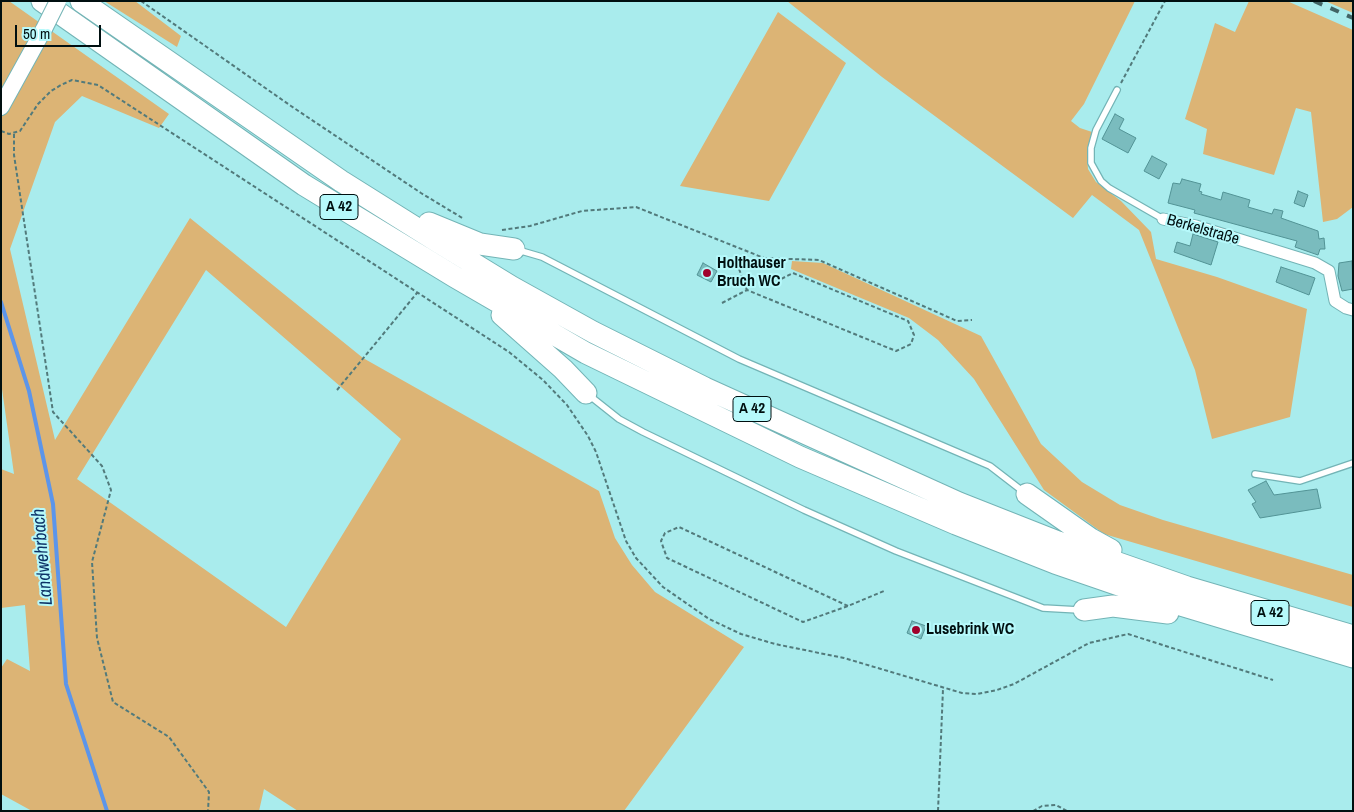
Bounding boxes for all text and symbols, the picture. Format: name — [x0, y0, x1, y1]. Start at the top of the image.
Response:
scale bar — [18, 15, 104, 47]
text: 50 m — [23, 23, 50, 44]
road number: A 42 — [320, 194, 358, 220]
street label: Berkelstraße — [1165, 211, 1241, 249]
place label: Holthauser Bruch WC — [717, 254, 786, 292]
marker: Holthauser Bruch WC — [701, 267, 713, 279]
road number: A 42 — [733, 396, 771, 422]
water label: Landwehrbach — [28, 508, 58, 606]
road number: A 42 — [1251, 600, 1289, 626]
place label: Lusebrink WC — [926, 620, 1014, 640]
marker: Lusebrink WC — [910, 624, 922, 636]

